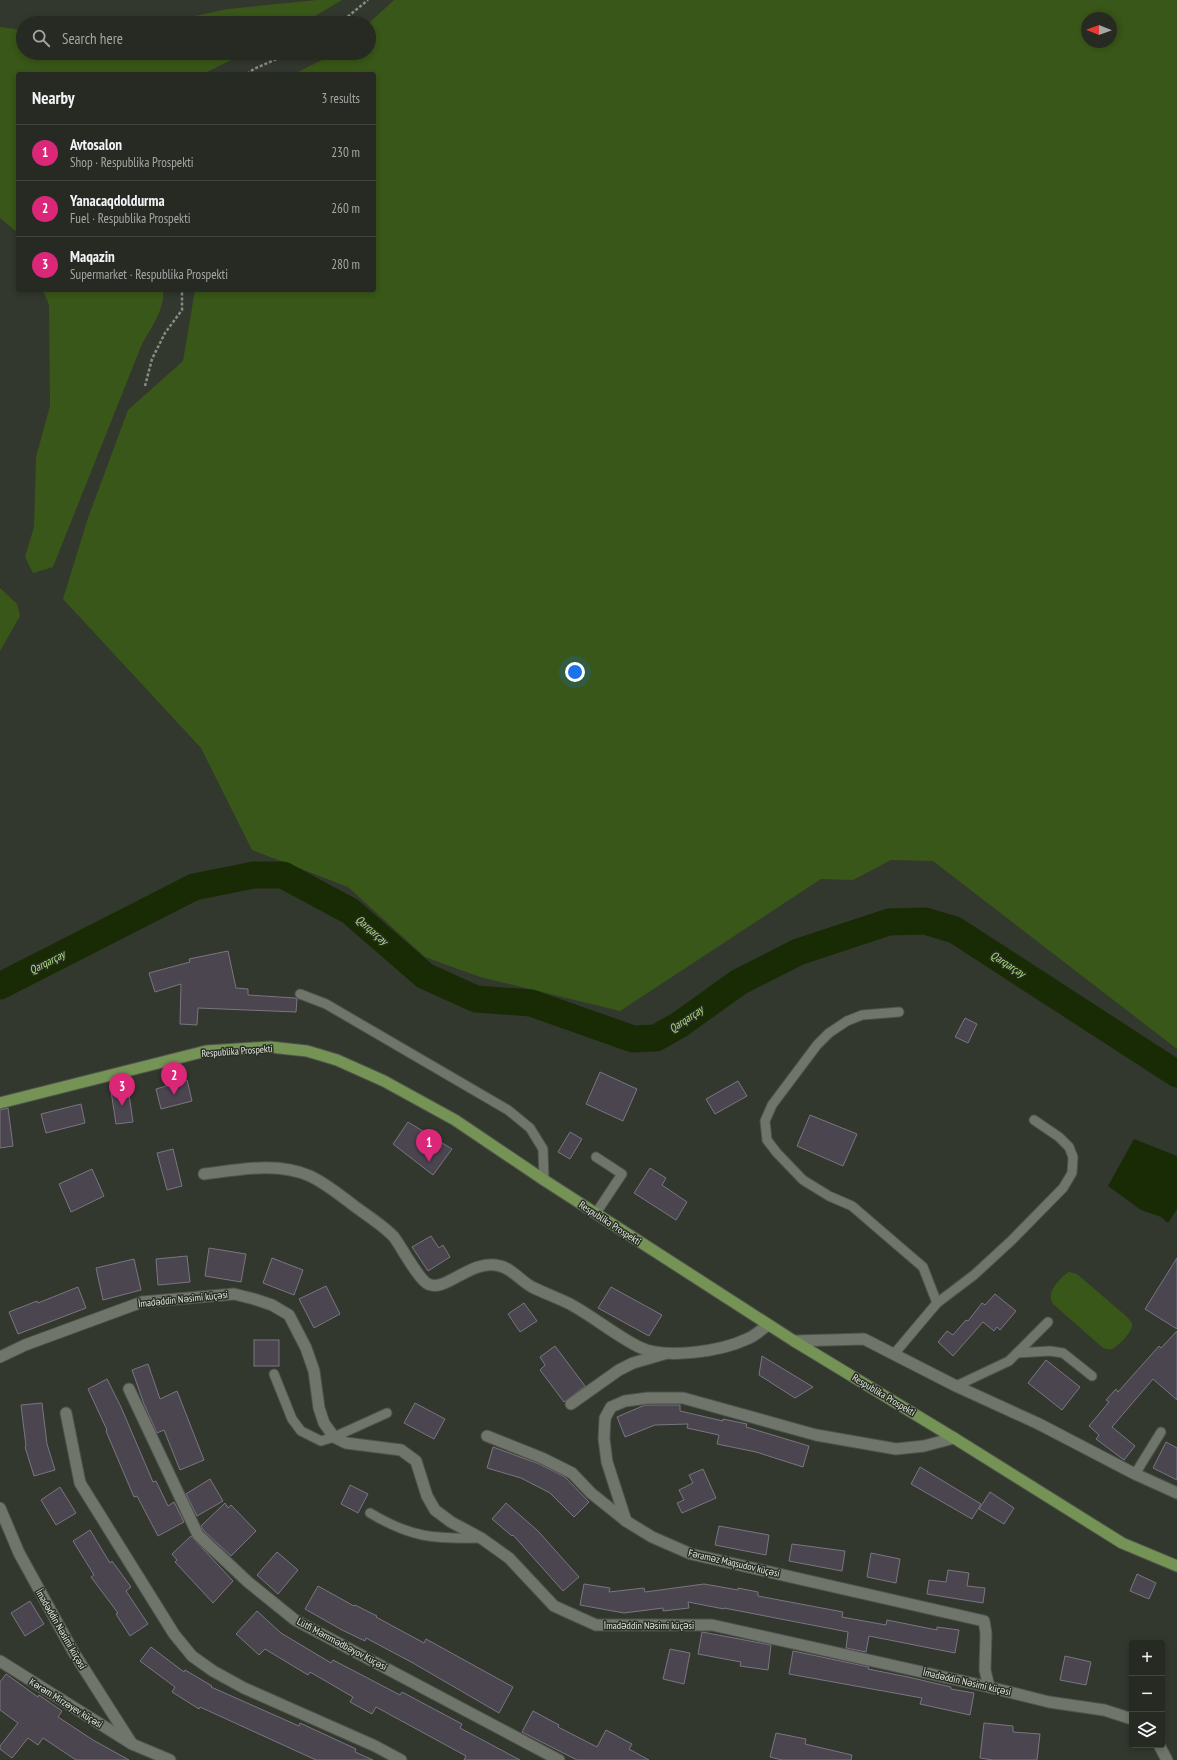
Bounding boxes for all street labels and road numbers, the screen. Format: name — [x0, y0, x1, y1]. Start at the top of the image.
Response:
street label: Respublika Prospekti — [201, 1042, 273, 1060]
street label: Respublika Prospekti — [577, 1198, 643, 1248]
street label: İmadəddin Nəsimi küçəsi — [137, 1288, 229, 1310]
street label: Respublika Prospekti — [850, 1371, 918, 1419]
street label: Fəraməz Maqsudov küçəsi — [687, 1546, 781, 1580]
street label: İmadəddin Nəsimi küçəsi — [33, 1587, 89, 1671]
street label: Lütfi Məmmədbəyov Küçəsi — [295, 1615, 389, 1673]
street label: İmadəddin Nəsimi küçəsi — [604, 1619, 694, 1632]
street label: İmadəddin Nəsimi küçəsi — [922, 1666, 1012, 1698]
street label: Kərəm Mirzəyev küçəsi — [27, 1675, 105, 1731]

